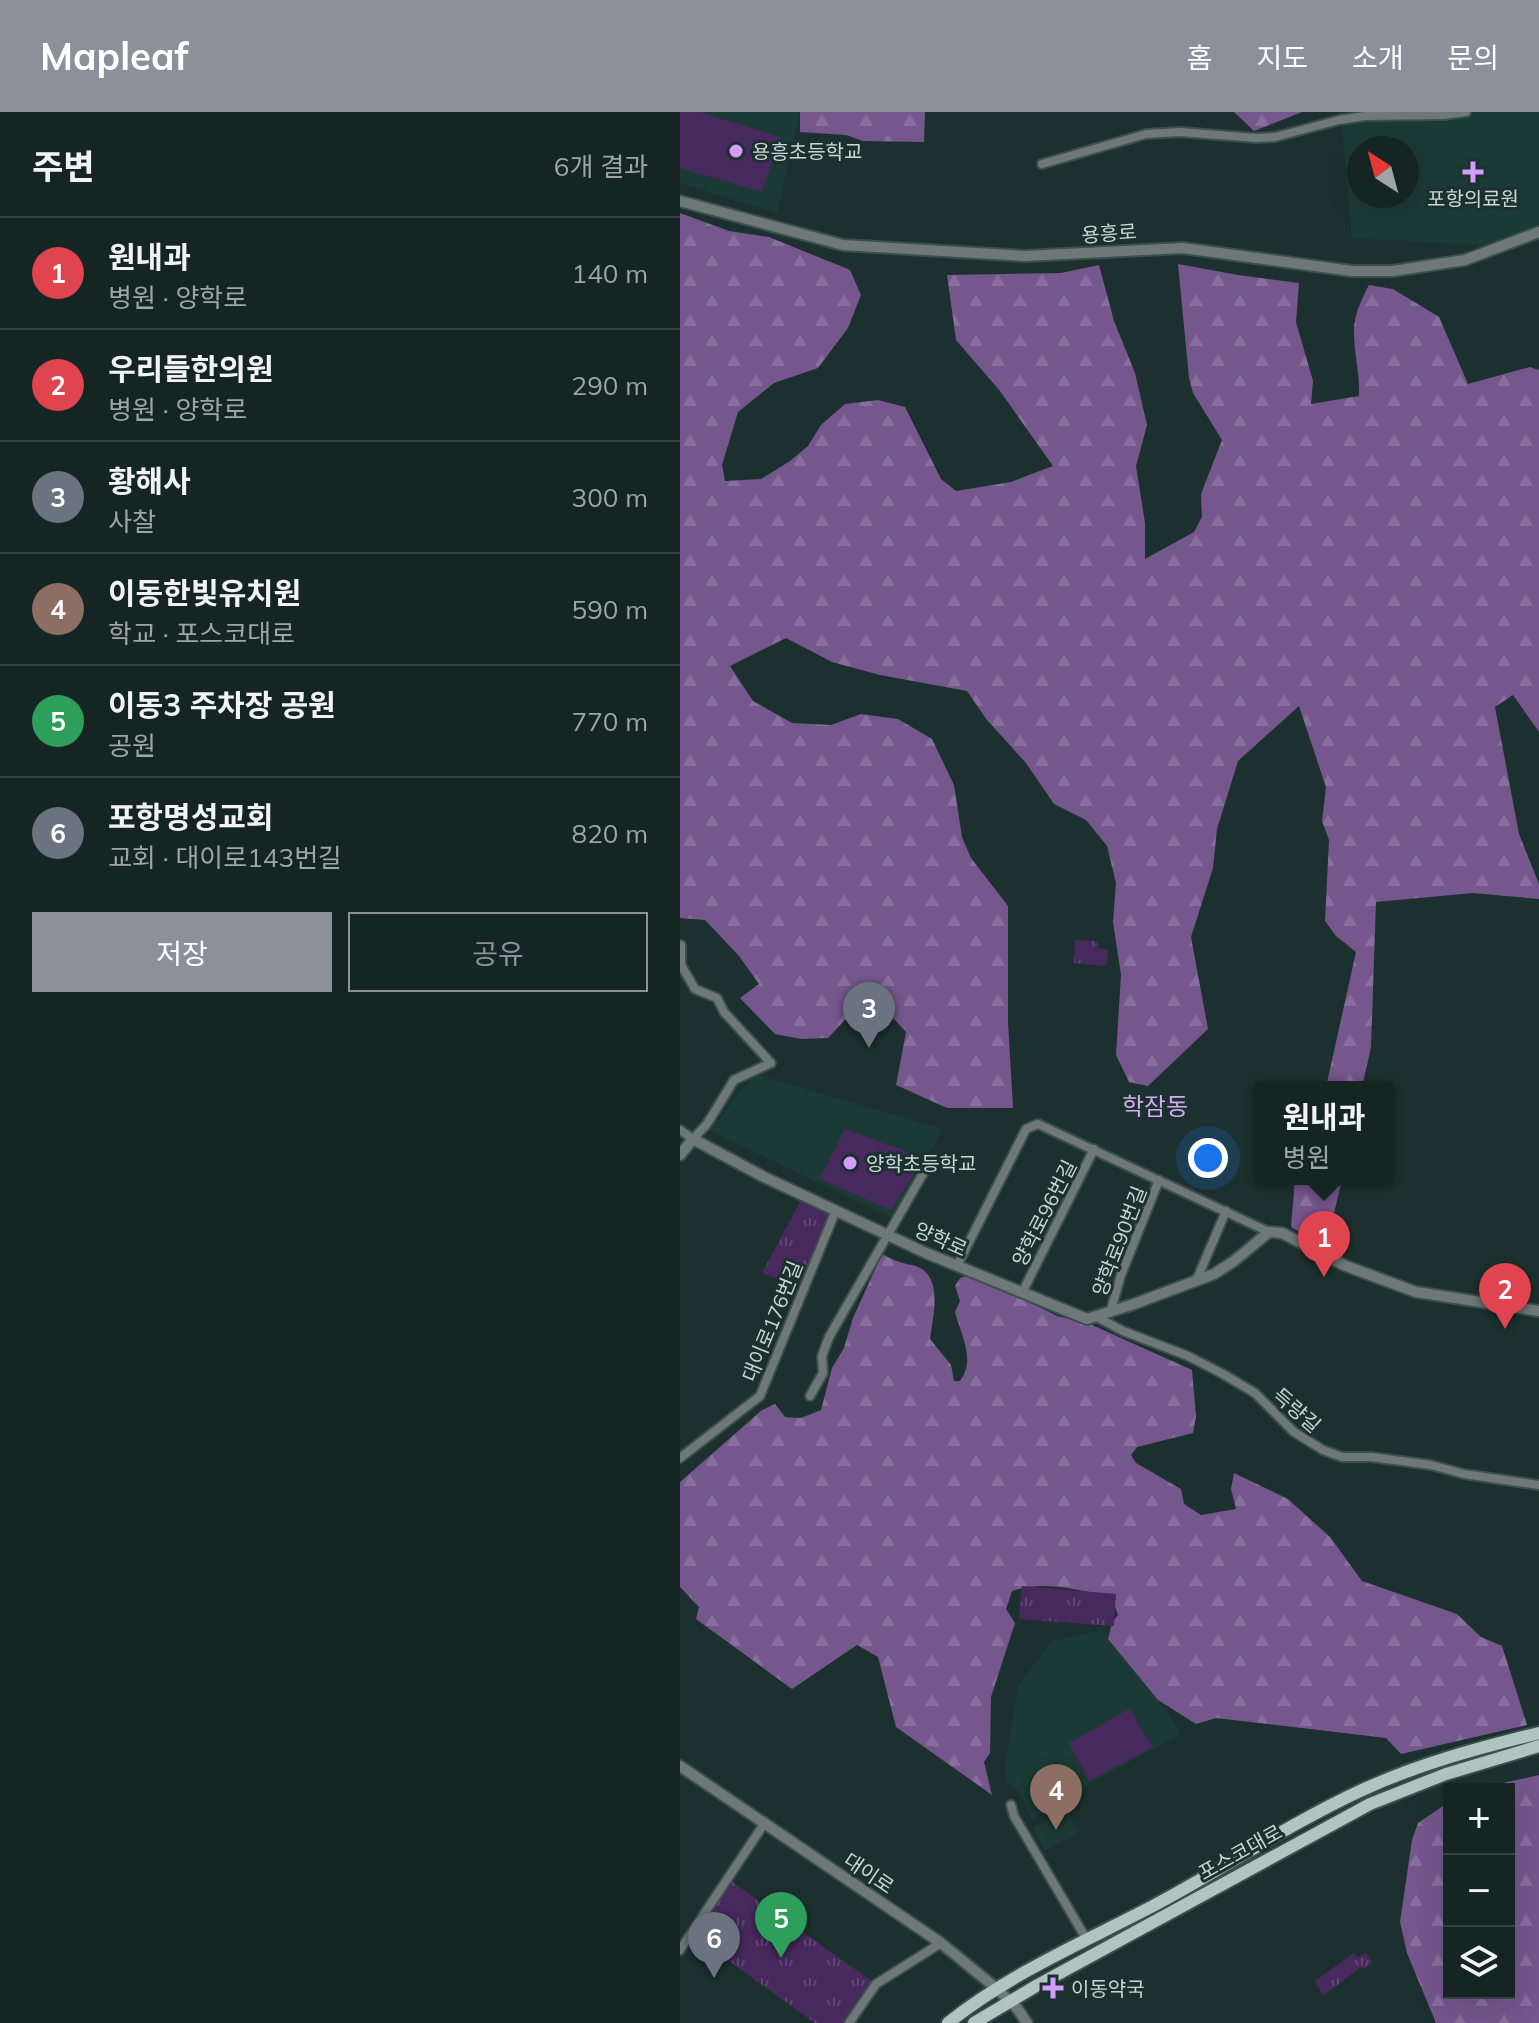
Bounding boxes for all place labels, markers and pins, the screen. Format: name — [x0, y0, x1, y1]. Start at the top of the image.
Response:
place label: 용흥초등학교 — [752, 139, 862, 164]
marker: 용흥초등학교 — [727, 142, 745, 160]
marker: 포항의료원 — [1462, 161, 1484, 183]
place label: 포항의료원 — [1427, 186, 1519, 211]
pin: 3 — [843, 982, 895, 1048]
place label: 양학초등학교 — [866, 1151, 976, 1176]
marker: 양학초등학교 — [841, 1154, 859, 1172]
pin: 1 — [1298, 1211, 1350, 1277]
pin: 2 — [1479, 1263, 1531, 1329]
pin: 4 — [1030, 1764, 1082, 1830]
pin: 5 — [755, 1892, 807, 1958]
pin: 6 — [688, 1912, 740, 1978]
place label: 이동약국 — [1071, 1976, 1145, 2001]
marker: 이동약국 — [1042, 1977, 1064, 1999]

